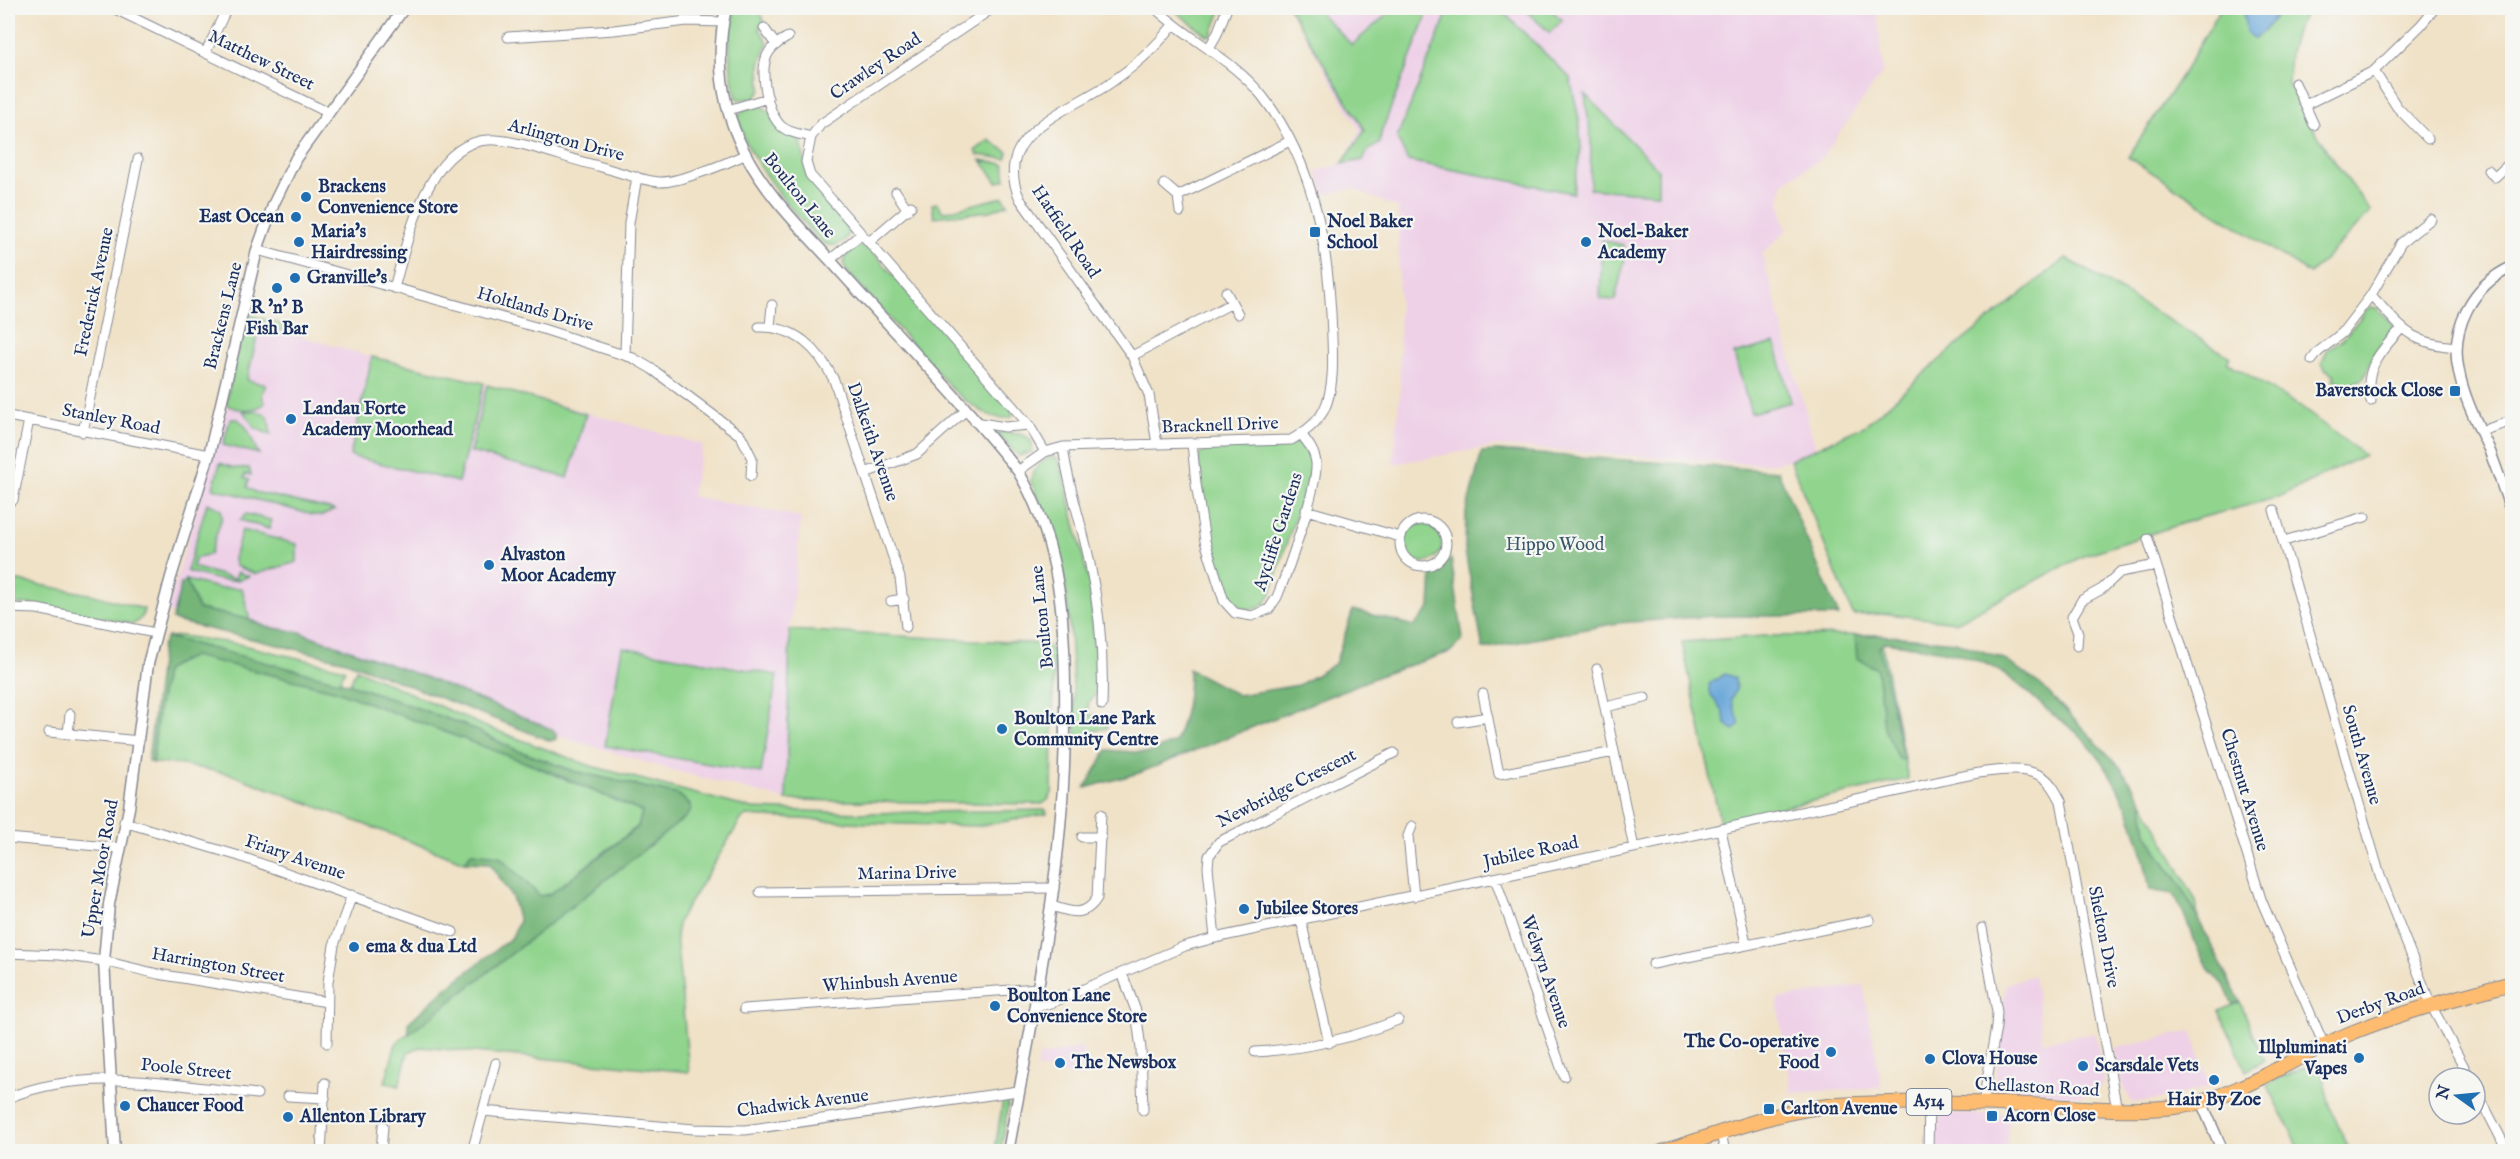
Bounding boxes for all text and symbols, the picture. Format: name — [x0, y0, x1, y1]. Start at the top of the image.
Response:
street label: Matthew Street — [204, 25, 318, 97]
street label: Crawley Road — [826, 28, 926, 106]
street label: Arlington Drive — [505, 114, 627, 168]
street label: Boulton Lane — [757, 149, 841, 243]
place label: Brackens Convenience Store — [318, 176, 459, 220]
street label: Hatfield Road — [1025, 181, 1105, 283]
marker: Brackens Convenience Store — [299, 190, 313, 204]
place label: East Ocean — [199, 206, 284, 229]
marker: East Ocean — [289, 210, 303, 224]
place label: Noel Baker School — [1326, 211, 1413, 255]
place label: Maria's Hairdressing — [311, 221, 408, 265]
place label: Noel-Baker Academy — [1597, 221, 1689, 265]
street label: Frederick Avenue — [70, 225, 120, 359]
marker: Noel Baker School — [1308, 225, 1322, 239]
marker: Maria's Hairdressing — [292, 235, 306, 249]
marker: Noel-Baker Academy — [1579, 235, 1593, 249]
street label: Brackens Lane — [200, 260, 248, 372]
place label: Granville's — [307, 267, 388, 290]
marker: Granville's — [288, 271, 302, 285]
marker: R 'n' B Fish Bar — [270, 281, 284, 295]
street label: Holtlands Drive — [474, 282, 596, 338]
place label: R 'n' B Fish Bar — [246, 297, 309, 341]
street label: Dalkeith Avenue — [841, 379, 903, 505]
place label: Baverstock Close — [2315, 380, 2444, 403]
marker: Baverstock Close — [2448, 384, 2462, 398]
place label: Landau Forte Academy Moorhead — [302, 398, 453, 442]
street label: Stanley Road — [60, 399, 162, 441]
marker: Landau Forte Academy Moorhead — [284, 412, 298, 426]
street label: Bracknell Drive — [1161, 412, 1279, 440]
street label: Aycliffe Gardens — [1249, 470, 1309, 595]
park label: Hippo Wood — [1506, 534, 1605, 557]
place label: Alvaston Moor Academy — [500, 544, 617, 588]
marker: Alvaston Moor Academy — [482, 558, 496, 572]
street label: Boulton Lane — [1026, 564, 1060, 670]
street label: South Avenue — [2336, 702, 2386, 808]
place label: Boulton Lane Park Community Centre — [1014, 708, 1159, 752]
marker: Boulton Lane Park Community Centre — [995, 722, 1009, 736]
street label: Chestnut Avenue — [2214, 726, 2274, 854]
street label: Newbridge Crescent — [1213, 744, 1361, 834]
street label: Upper Moor Road — [77, 797, 125, 940]
street label: Friary Avenue — [242, 830, 348, 886]
street label: Jubilee Road — [1479, 832, 1581, 875]
street label: Marina Drive — [857, 862, 957, 886]
street label: Shelton Drive — [2082, 884, 2124, 990]
place label: Jubilee Stores — [1254, 898, 1359, 921]
marker: Jubilee Stores — [1237, 902, 1251, 916]
street label: Welwyn Avenue — [1515, 912, 1575, 1032]
place label: ema & dua Ltd — [366, 936, 477, 959]
marker: ema & dua Ltd — [347, 940, 361, 954]
street label: Harrington Street — [150, 943, 286, 989]
street label: Whinbush Avenue — [822, 966, 958, 998]
street label: Derby Road — [2334, 977, 2429, 1031]
place label: Boulton Lane Convenience Store — [1007, 985, 1148, 1029]
marker: Boulton Lane Convenience Store — [988, 999, 1002, 1013]
place label: The Co-operative Food — [1683, 1031, 1820, 1075]
place label: Illpluminati Vapes — [2258, 1037, 2348, 1081]
marker: The Co-operative Food — [1824, 1045, 1838, 1059]
place label: Clova House — [1942, 1048, 2038, 1071]
marker: Illpluminati Vapes — [2352, 1051, 2366, 1065]
place label: The Newsbox — [1071, 1052, 1177, 1075]
marker: Clova House — [1923, 1052, 1937, 1066]
street label: Poole Street — [139, 1054, 233, 1086]
place label: Scarsdale Vets — [2095, 1055, 2199, 1078]
marker: The Newsbox — [1053, 1056, 1067, 1070]
marker: Scarsdale Vets — [2076, 1059, 2090, 1073]
north arrow — [2427, 1066, 2487, 1126]
street label: Chellaston Road — [1974, 1073, 2100, 1103]
marker: Hair By Zoe — [2207, 1073, 2221, 1087]
text: N — [2433, 1083, 2456, 1103]
street label: Chadwick Avenue — [736, 1085, 870, 1123]
road number: A514 — [1906, 1089, 1952, 1115]
place label: Hair By Zoe — [2167, 1089, 2262, 1112]
place label: Chaucer Food — [137, 1095, 244, 1118]
place label: Carlton Avenue — [1781, 1098, 1898, 1121]
marker: Chaucer Food — [118, 1099, 132, 1113]
marker: Carlton Avenue — [1762, 1102, 1776, 1116]
place label: Acorn Close — [2003, 1105, 2096, 1128]
place label: Allenton Library — [299, 1106, 427, 1129]
marker: Acorn Close — [1985, 1109, 1999, 1123]
marker: Allenton Library — [281, 1110, 295, 1124]

